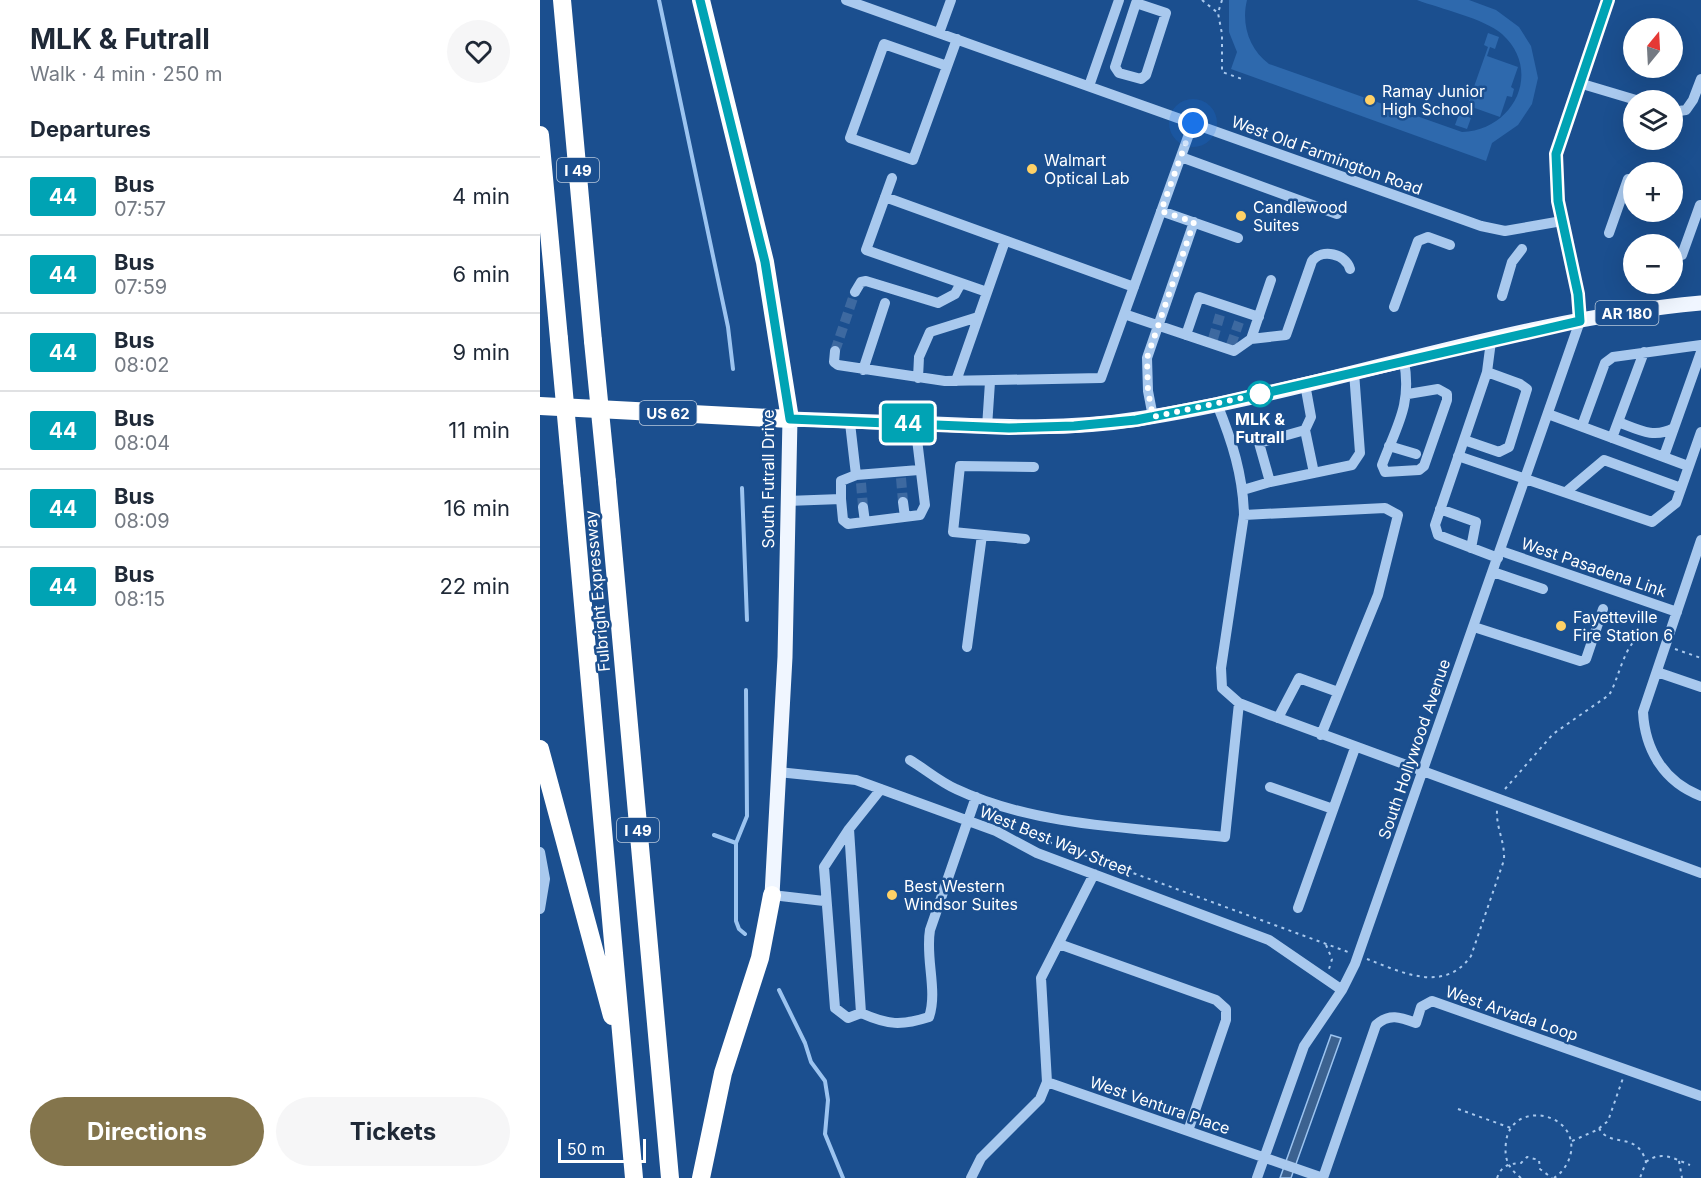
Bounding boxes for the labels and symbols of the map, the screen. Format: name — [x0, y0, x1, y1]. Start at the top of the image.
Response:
north arrow — [1623, 18, 1683, 78]
place label: Ramay Junior High School — [1382, 81, 1485, 119]
marker: Ramay Junior High School — [1363, 93, 1377, 107]
your location — [1178, 108, 1208, 138]
street label: West Old Farmington Road — [1229, 111, 1425, 199]
place label: Walmart Optical Lab — [1044, 150, 1130, 188]
road number: I 49 — [557, 158, 599, 182]
marker: Walmart Optical Lab — [1025, 162, 1039, 176]
place label: Candlewood Suites — [1253, 197, 1348, 235]
marker: Candlewood Suites — [1234, 209, 1248, 223]
road number: AR 180 — [1596, 301, 1658, 325]
marker: MLK & Futrall — [1247, 381, 1273, 407]
road number: US 62 — [640, 401, 696, 425]
line badge: 44 — [881, 404, 935, 442]
street label: South Futrall Drive — [758, 409, 778, 549]
place label: MLK & Futrall — [1235, 409, 1285, 447]
street label: Fulbright Expressway — [580, 509, 614, 673]
street label: West Pasadena Link — [1519, 533, 1669, 601]
place label: Fayetteville Fire Station 6 — [1573, 607, 1673, 645]
marker: Fayetteville Fire Station 6 — [1554, 619, 1568, 633]
street label: South Hollywood Avenue — [1374, 656, 1454, 842]
street label: West Best Way Street — [977, 801, 1135, 881]
road number: I 49 — [617, 818, 659, 842]
place label: Best Western Windsor Suites — [904, 876, 1018, 914]
marker: Best Western Windsor Suites — [885, 888, 899, 902]
street label: West Arvada Loop — [1443, 981, 1581, 1045]
street label: West Ventura Place — [1087, 1072, 1233, 1138]
scale bar — [558, 1136, 646, 1164]

